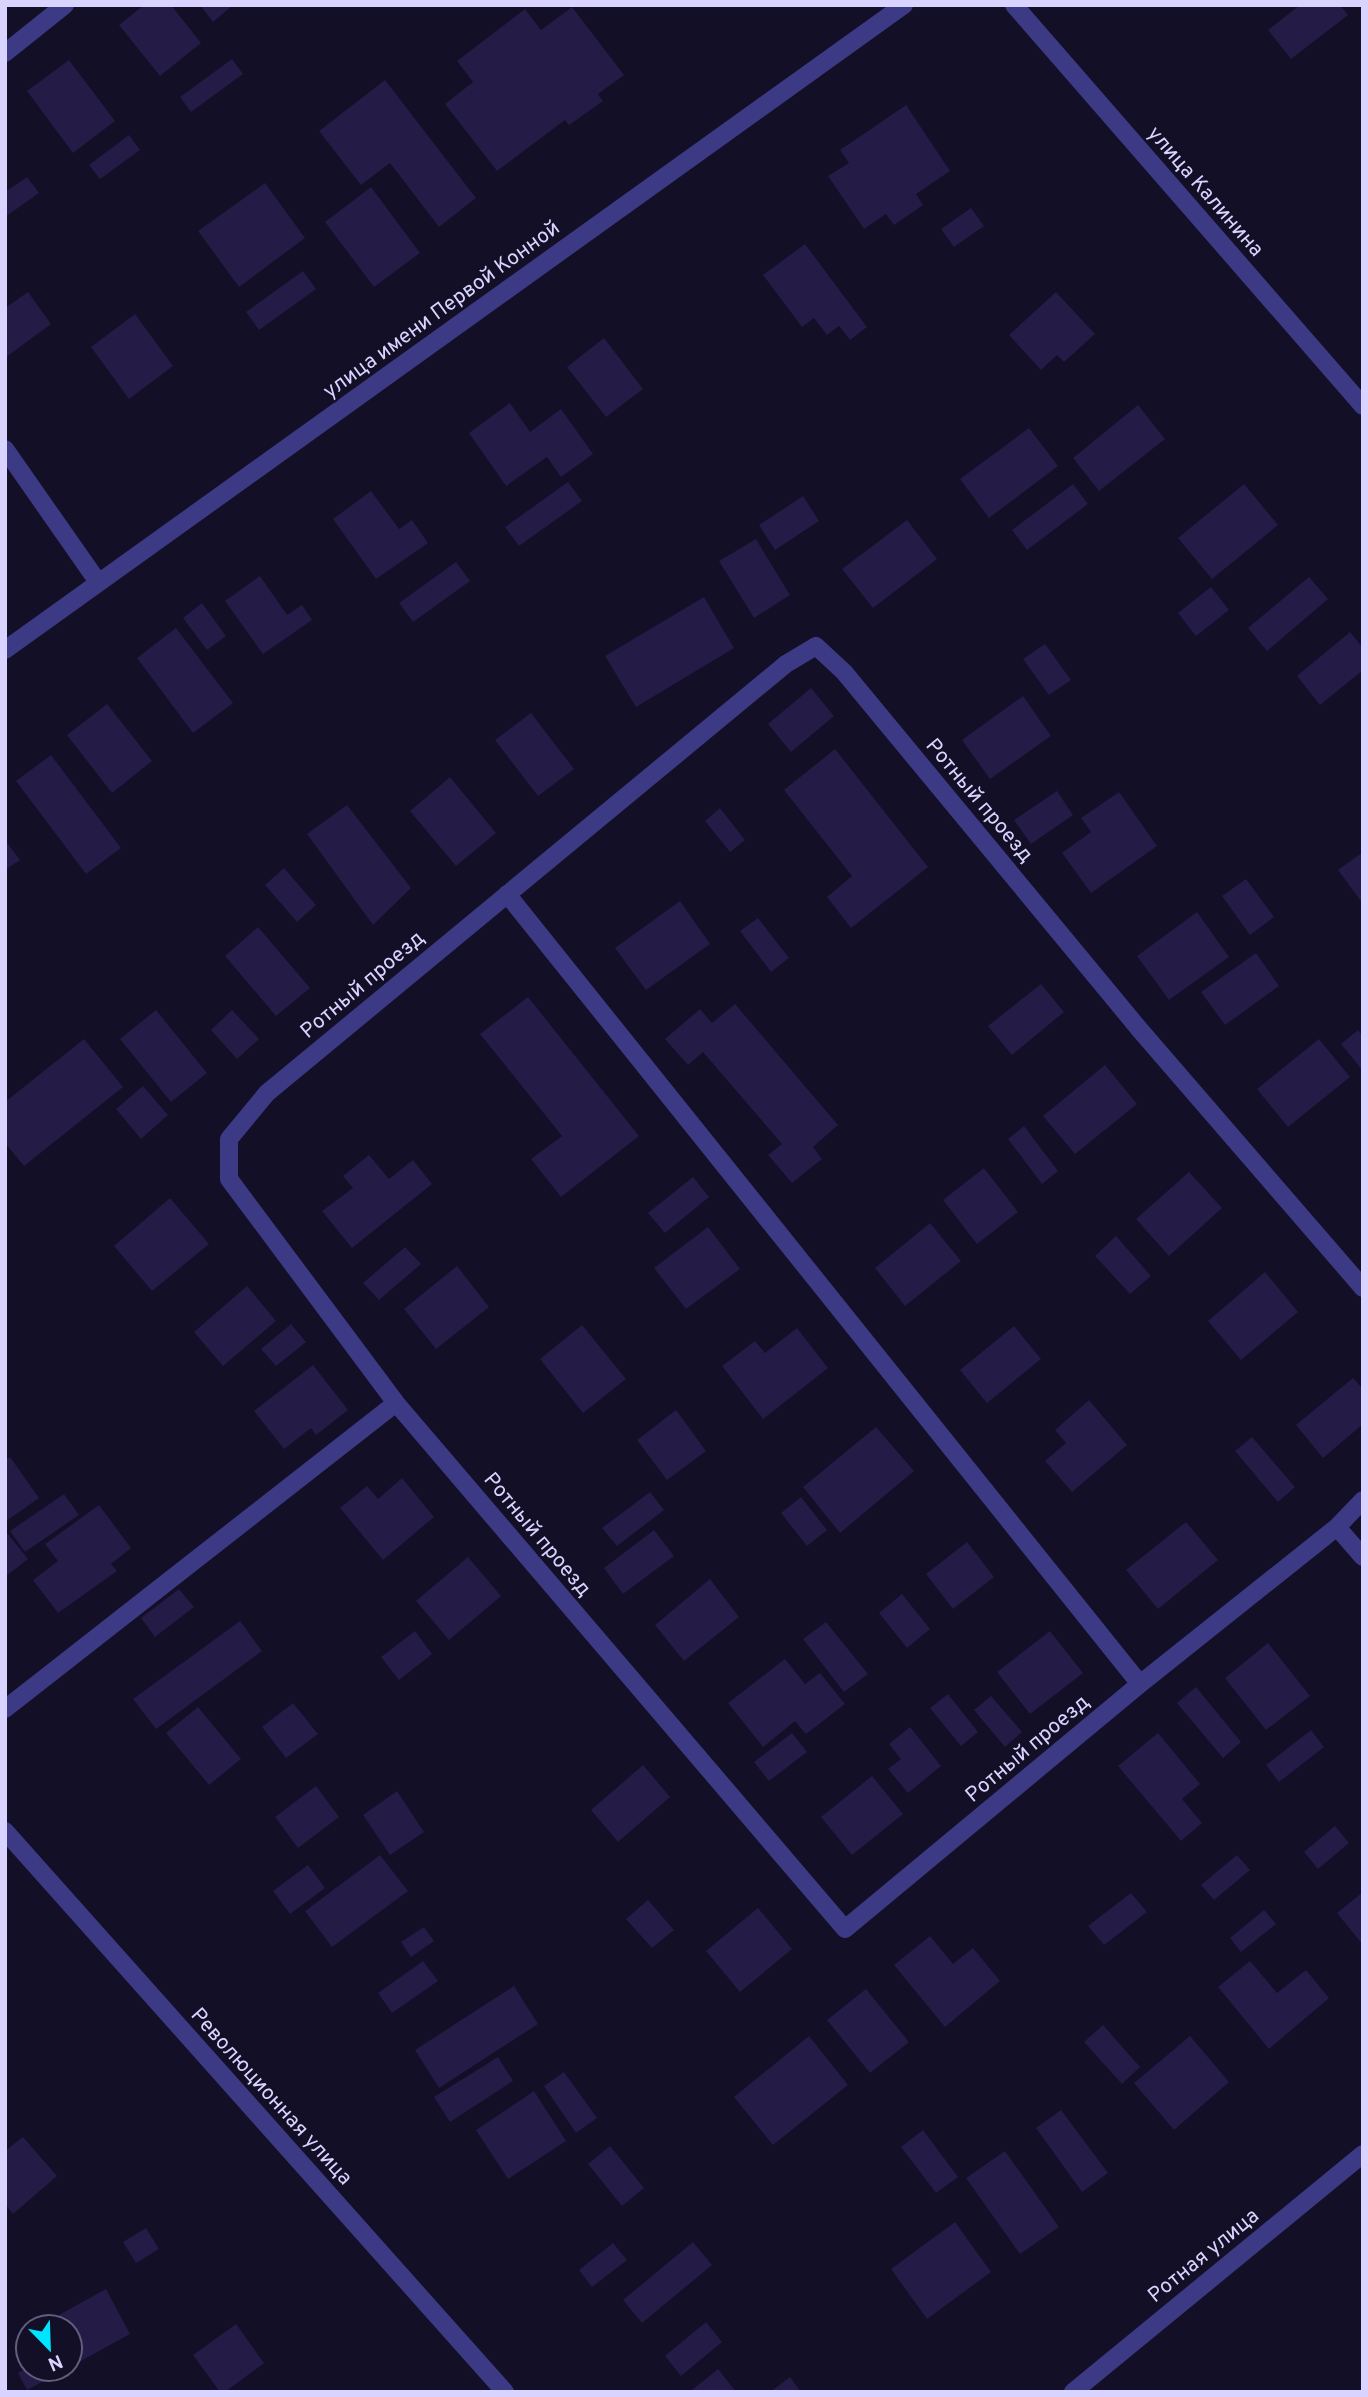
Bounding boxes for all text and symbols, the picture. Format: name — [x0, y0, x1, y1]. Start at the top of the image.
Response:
street label: улица Калинина — [1141, 121, 1269, 263]
street label: улица имени Первой Конной — [318, 215, 566, 405]
street label: Ротный проезд — [919, 733, 1039, 869]
street label: Ротный проезд — [295, 925, 431, 1045]
street label: Ротный проезд — [477, 1467, 597, 1603]
street label: Ротный проезд — [960, 1689, 1096, 1809]
street label: Революционная улица — [184, 2003, 358, 2191]
street label: Ротная улица — [1143, 2203, 1265, 2309]
north arrow — [14, 2313, 84, 2383]
text: N — [44, 2348, 66, 2376]

